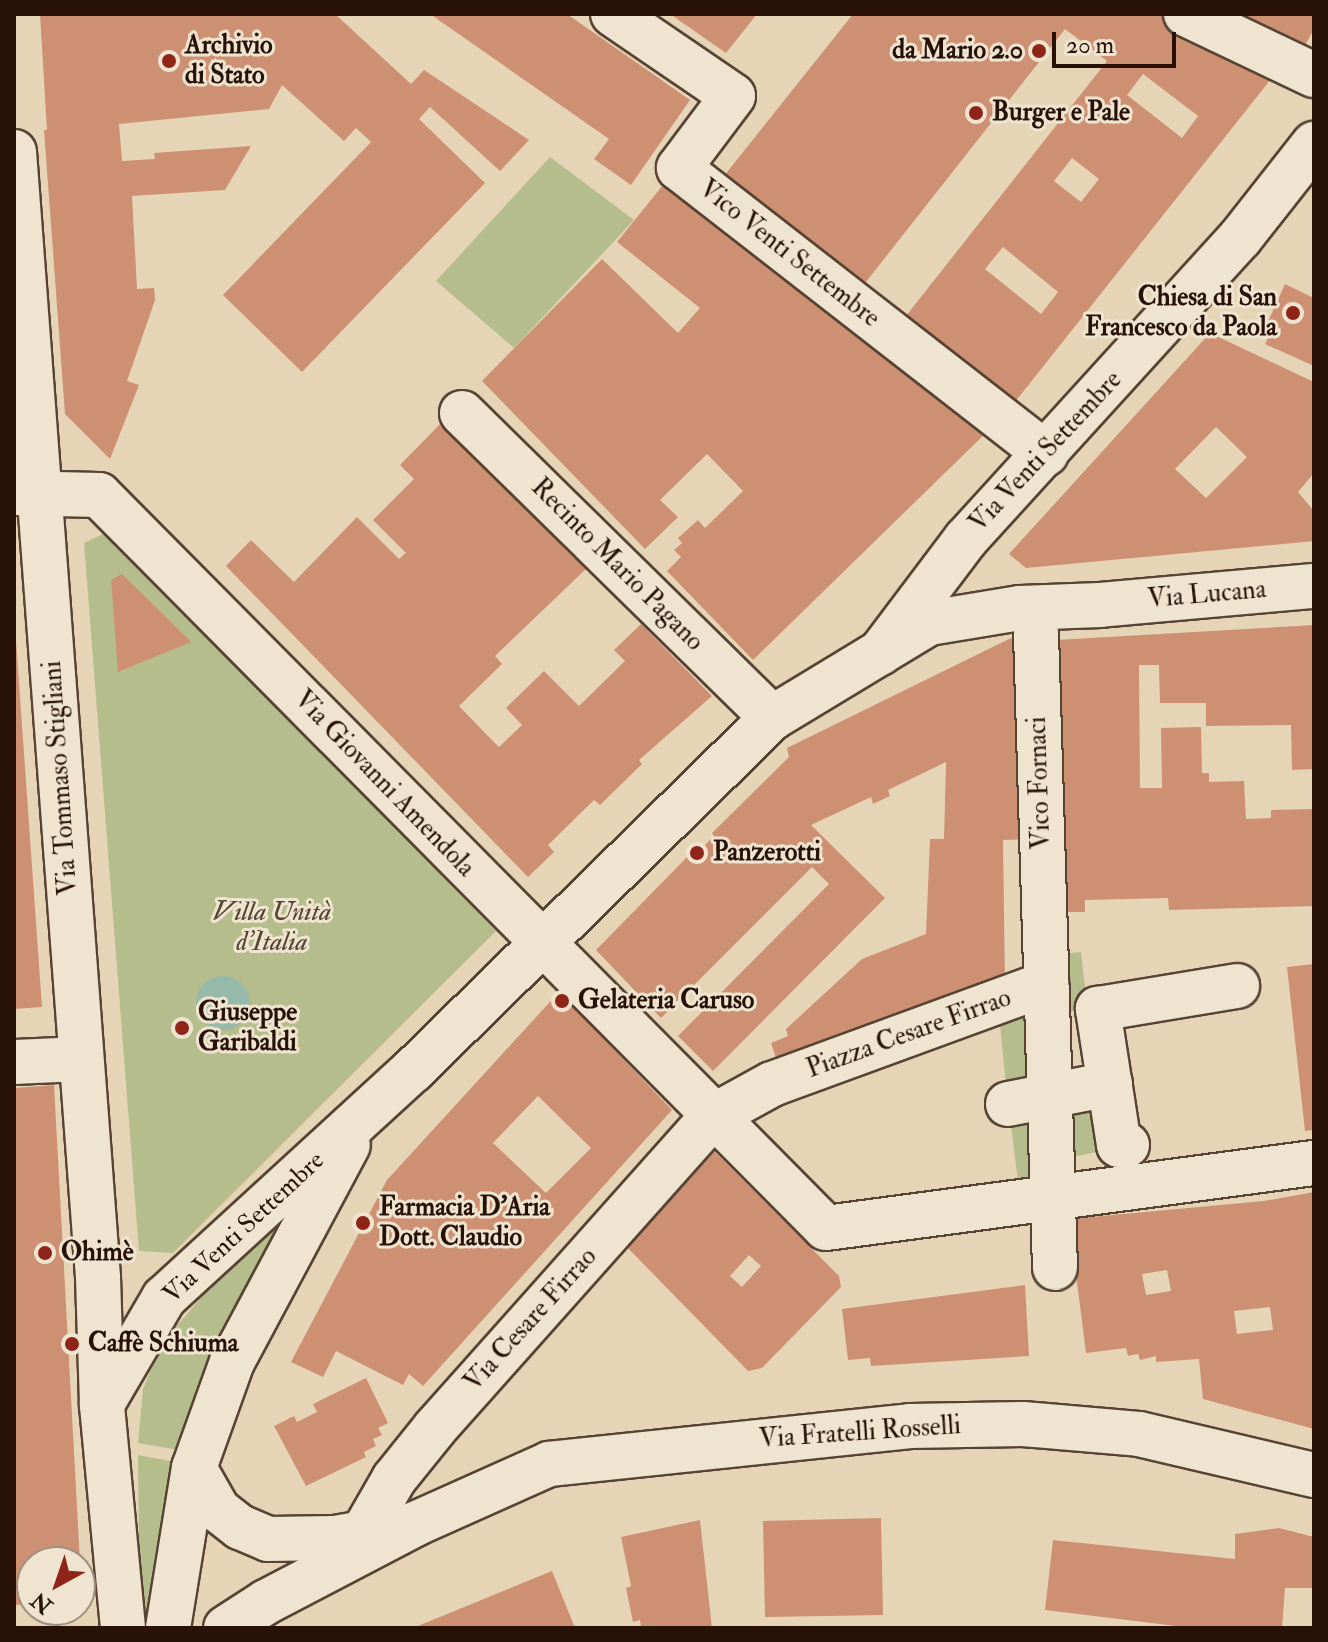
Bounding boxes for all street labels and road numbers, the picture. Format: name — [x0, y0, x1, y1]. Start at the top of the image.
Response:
street label: Vico Venti Settembre — [692, 174, 886, 334]
street label: Via Venti Settembre — [963, 365, 1129, 539]
street label: Recinto Mario Pagano — [524, 472, 710, 658]
street label: Via Lucana — [1146, 574, 1268, 616]
street label: Via Tommaso Stigliani — [37, 660, 85, 896]
street label: Via Giovanni Amendola — [287, 684, 481, 884]
street label: Vico Fornaci — [1022, 716, 1058, 850]
street label: Piazza Cesare Firrao — [803, 983, 1015, 1085]
street label: Via Venti Settembre — [157, 1145, 331, 1311]
street label: Via Cesare Firrao — [458, 1242, 604, 1398]
street label: Via Fratelli Rosselli — [758, 1410, 962, 1456]

